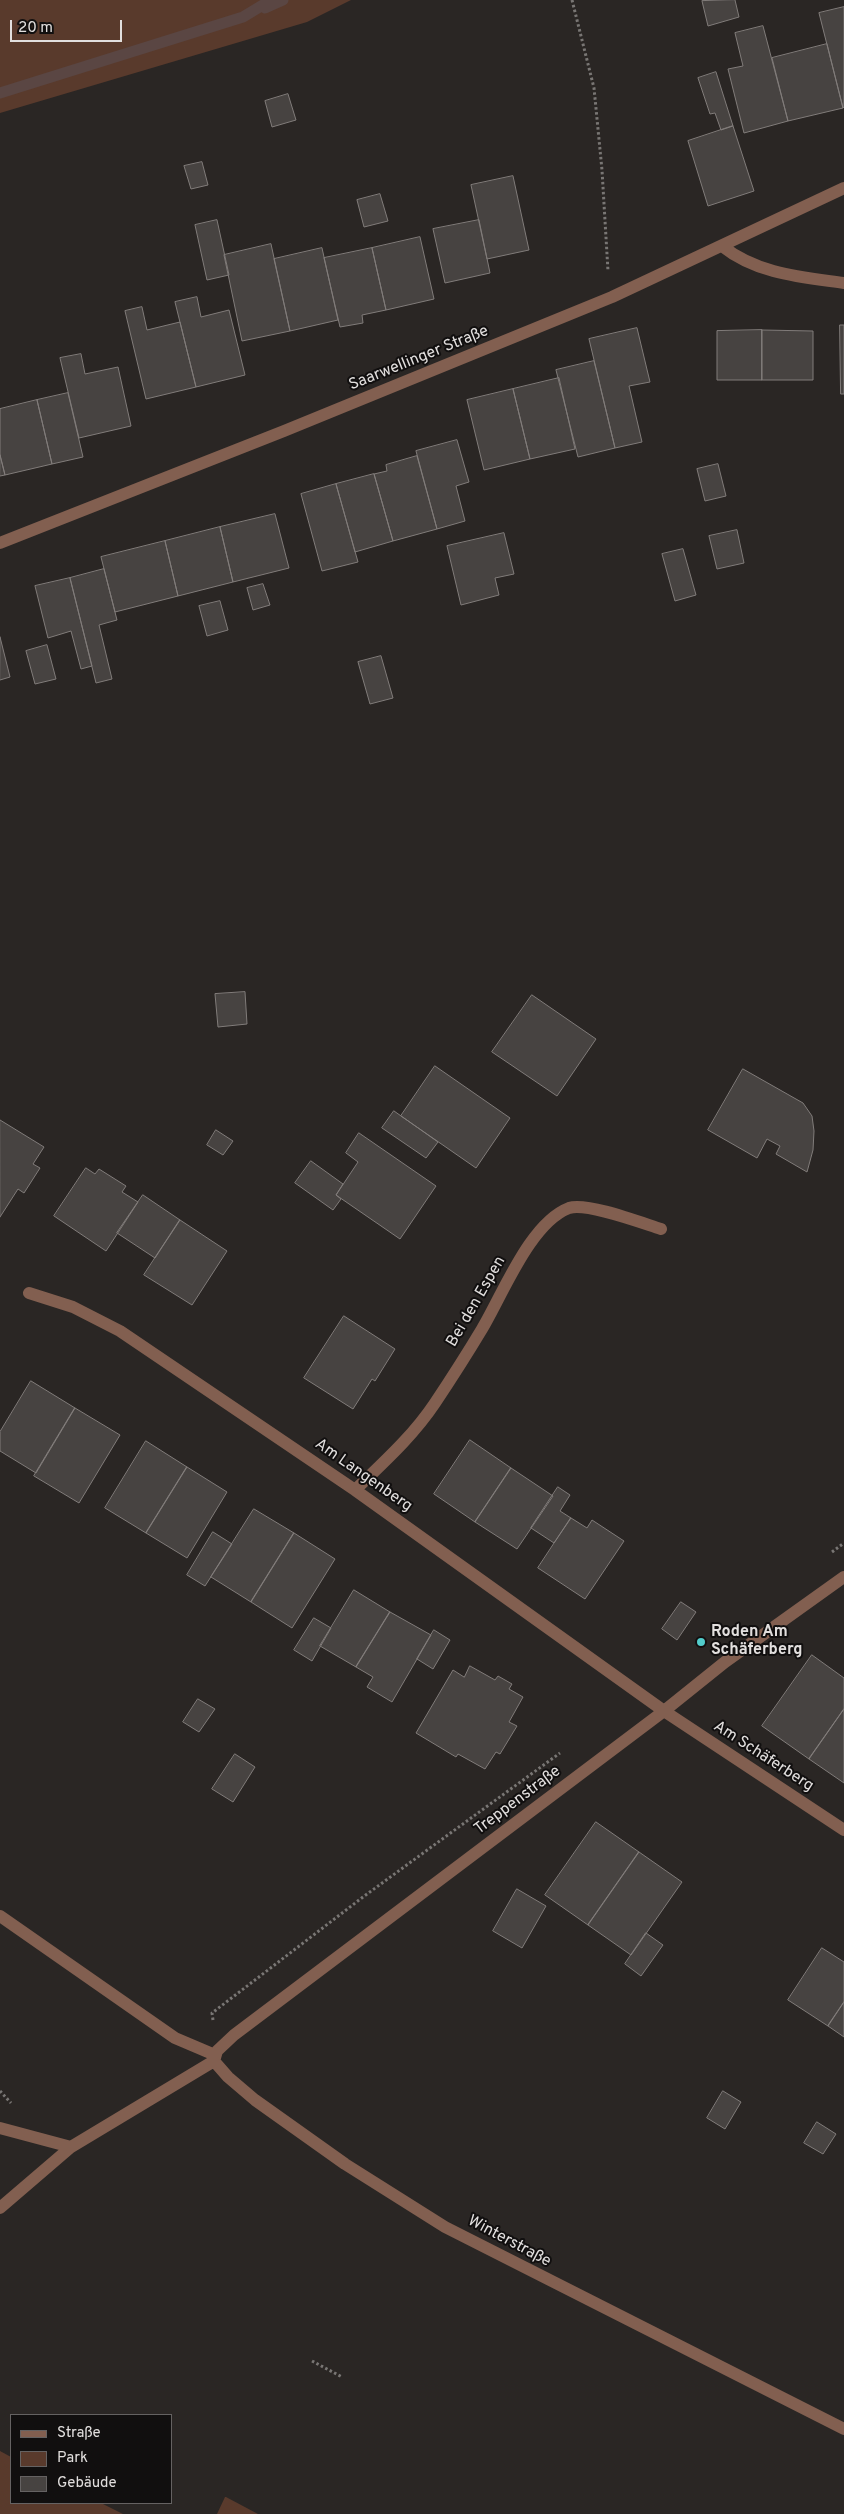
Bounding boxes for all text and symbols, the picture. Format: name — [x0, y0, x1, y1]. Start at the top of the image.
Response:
scale bar — [12, 10, 125, 42]
text: 20 m — [18, 19, 53, 38]
street label: Saarwellinger Straße — [346, 322, 492, 396]
street label: Bei den Espen — [443, 1253, 511, 1351]
street label: Am Langenberg — [311, 1435, 415, 1517]
place label: Roden Am Schäferberg — [711, 1623, 802, 1661]
marker: Roden Am Schäferberg — [695, 1636, 707, 1648]
street label: Am Schäferberg — [709, 1717, 817, 1797]
street label: Treppenstraße — [471, 1762, 565, 1840]
street label: Winterstraße — [464, 2212, 554, 2272]
legend — [10, 2414, 172, 2504]
text: Straße — [57, 2424, 101, 2443]
text: Park — [57, 2449, 88, 2468]
text: Gebäude — [57, 2474, 117, 2493]

